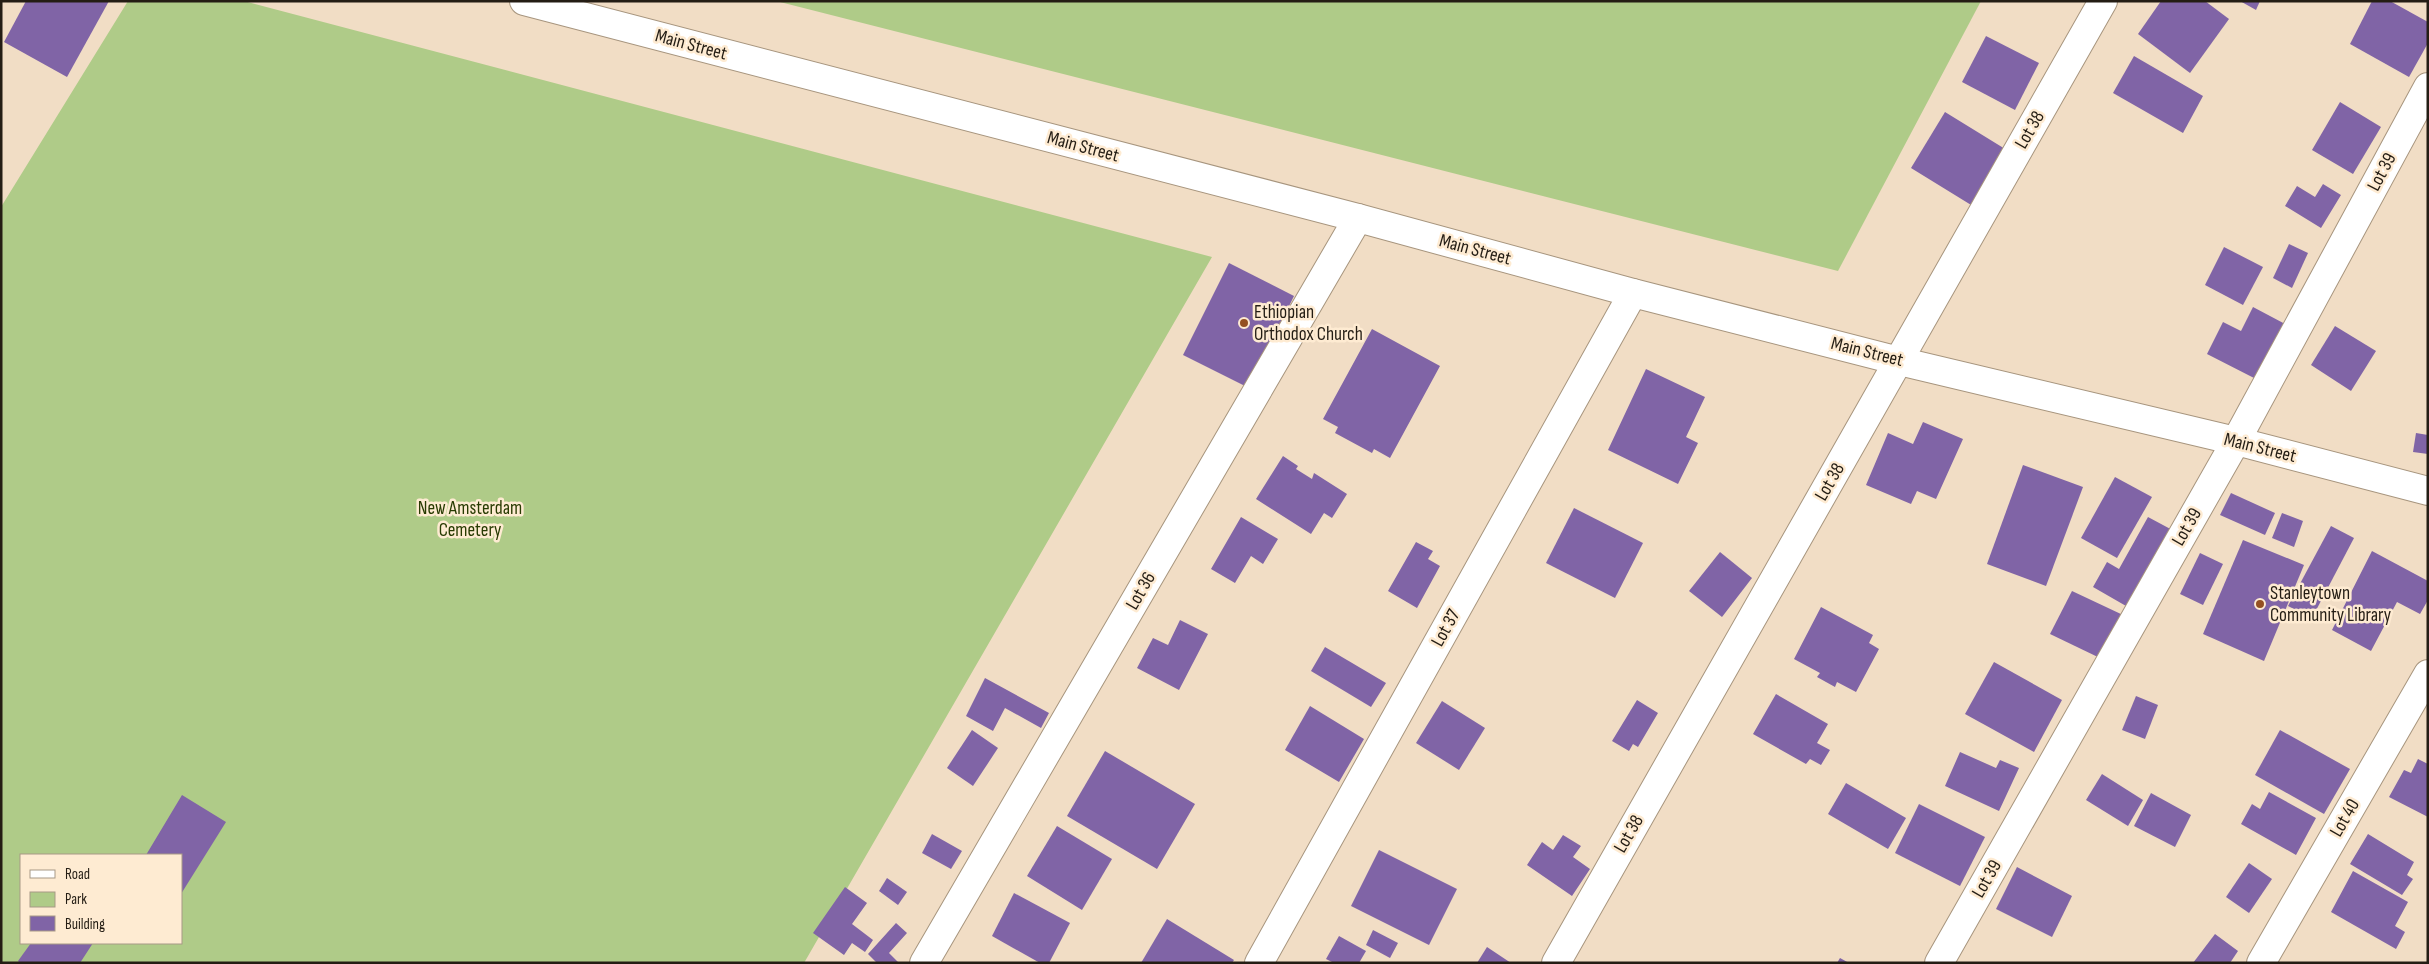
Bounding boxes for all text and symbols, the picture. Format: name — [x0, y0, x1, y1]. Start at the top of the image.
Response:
street label: Main Street — [653, 24, 730, 66]
street label: Lot 38 — [2010, 107, 2050, 153]
street label: Main Street — [1045, 126, 1122, 168]
street label: Lot 39 — [2362, 149, 2402, 195]
street label: Main Street — [1437, 229, 1514, 271]
place label: Ethiopian Orthodox Church — [1254, 301, 1363, 346]
marker: Ethiopian Orthodox Church — [1238, 317, 1250, 329]
street label: Main Street — [1829, 332, 1906, 372]
street label: Main Street — [2222, 428, 2299, 468]
street label: Lot 38 — [1810, 459, 1850, 505]
park label: New Amsterdam Cemetery — [418, 497, 522, 542]
street label: Lot 39 — [2167, 504, 2207, 550]
street label: Lot 36 — [1121, 568, 1161, 614]
place label: Stanleytown Community Library — [2270, 582, 2392, 627]
marker: Stanleytown Community Library — [2254, 598, 2266, 610]
street label: Lot 37 — [1426, 605, 1466, 651]
street label: Lot 40 — [2325, 795, 2365, 841]
street label: Lot 38 — [1609, 811, 1649, 857]
legend — [20, 854, 182, 944]
street label: Lot 39 — [1967, 856, 2007, 902]
text: Road — [65, 865, 90, 884]
text: Park — [65, 890, 87, 909]
text: Building — [65, 915, 105, 934]

